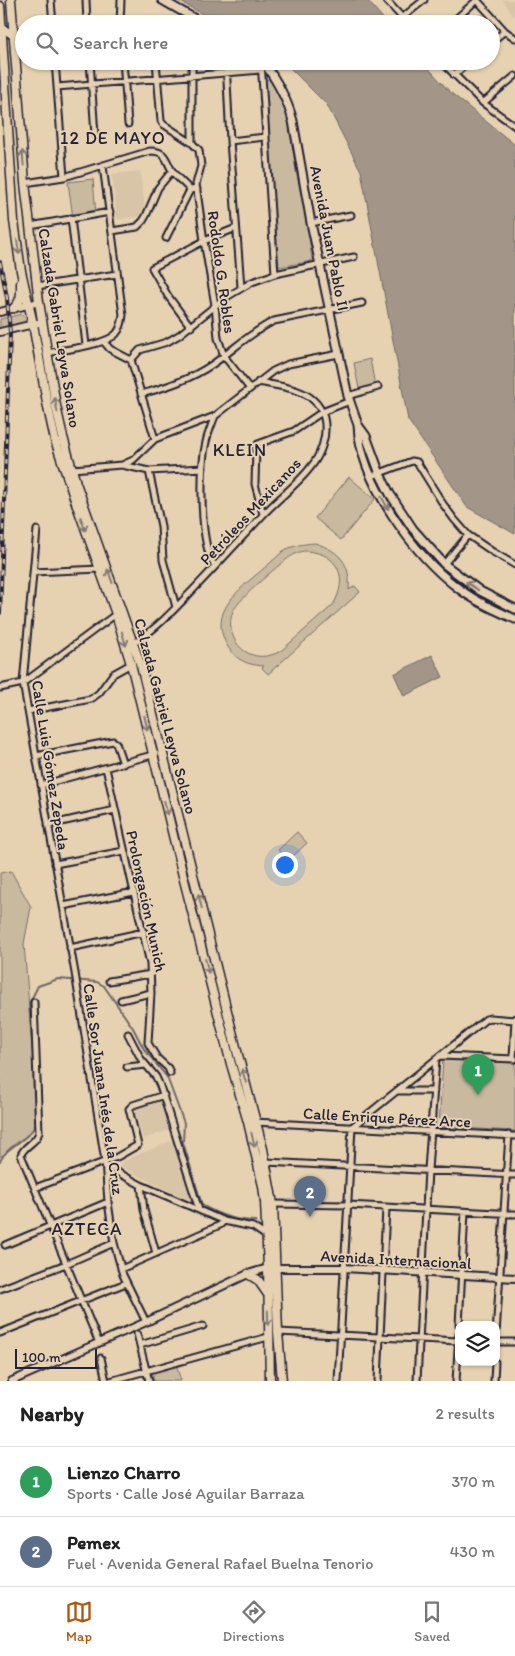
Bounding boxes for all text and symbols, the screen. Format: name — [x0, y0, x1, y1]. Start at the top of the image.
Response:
search box — [15, 15, 500, 70]
icon: search — [33, 29, 61, 57]
text: Search here — [73, 31, 168, 54]
district label: 12 DE MAYO — [60, 127, 166, 149]
one-way arrow — [18, 150, 27, 166]
street label: Avenida Juan Pablo II — [306, 164, 353, 312]
street label: Rodoldo G. Robles — [203, 209, 240, 335]
street label: Calzada Gabriel Leyva Solano — [34, 227, 85, 429]
one-way arrow — [13, 239, 23, 255]
one-way arrow — [50, 398, 60, 414]
district label: KLEIN — [213, 439, 267, 461]
street label: Petróleos Mexicanos — [196, 454, 305, 569]
one-way arrow — [381, 496, 391, 510]
one-way arrow — [79, 516, 88, 531]
one-way arrow — [105, 569, 114, 584]
one-way arrow — [466, 581, 480, 591]
street label: Calzada Gabriel Leyva Solano — [130, 616, 201, 816]
one-way arrow — [119, 631, 129, 647]
street label: Calle Luis Gómez Zepeda — [28, 679, 73, 851]
one-way arrow — [142, 714, 151, 730]
one-way arrow — [162, 800, 172, 816]
street label: Prolongación Munich — [122, 829, 171, 974]
your location — [272, 852, 298, 878]
one-way arrow — [195, 894, 204, 910]
one-way arrow — [202, 957, 212, 973]
street label: Calle Sor Juana Inés de la Cruz — [79, 982, 128, 1197]
pin: 1 — [462, 1054, 494, 1095]
one-way arrow — [238, 1068, 248, 1084]
street label: Calle Enrique Pérez Arce — [302, 1104, 471, 1131]
one-way arrow — [249, 1131, 258, 1147]
pin: 2 — [294, 1176, 326, 1217]
district label: AZTECA — [52, 1218, 122, 1240]
street label: Avenida Internacional — [320, 1246, 472, 1273]
one-way arrow — [263, 1310, 273, 1326]
map controls — [455, 1321, 500, 1366]
button: layers — [455, 1321, 500, 1366]
scale bar — [15, 1346, 98, 1369]
text: 100 m — [22, 1349, 61, 1366]
text: Nearby — [20, 1401, 84, 1426]
text: 2 results — [435, 1404, 495, 1423]
text: Lienzo Charro — [67, 1461, 180, 1484]
text: 1 — [32, 1472, 40, 1491]
text: 370 m — [451, 1472, 495, 1491]
text: Sports · Calle José Aguilar Barraza — [67, 1484, 305, 1503]
text: Pemex — [67, 1531, 120, 1554]
text: 2 — [32, 1542, 40, 1561]
text: 430 m — [450, 1542, 495, 1561]
text: Fuel · Avenida General Rafael Buelna Tenorio — [67, 1554, 373, 1573]
tab: Map — [65, 1598, 93, 1645]
tab: Directions — [223, 1598, 284, 1645]
tab: Saved — [414, 1598, 450, 1645]

